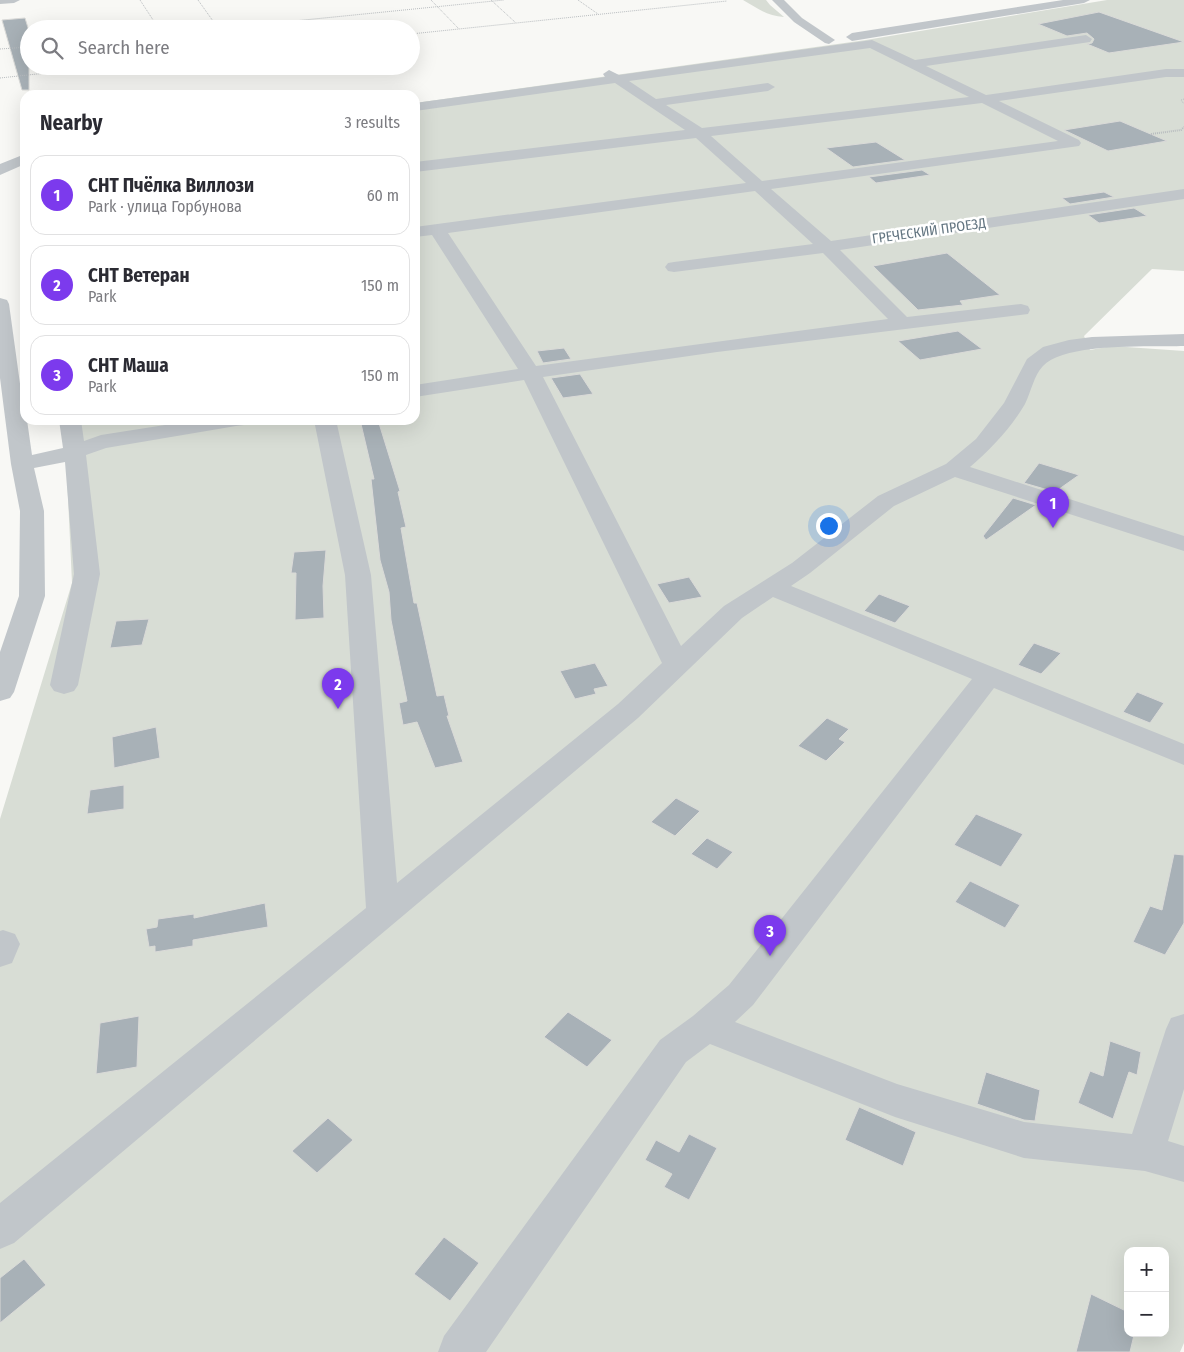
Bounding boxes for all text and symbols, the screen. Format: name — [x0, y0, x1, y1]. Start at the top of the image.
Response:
search box — [20, 20, 420, 75]
icon: search — [38, 34, 66, 62]
text: Search here — [78, 36, 170, 59]
text: Nearby — [40, 110, 102, 136]
text: 3 results — [344, 113, 400, 132]
text: СНТ Пчёлка Виллози — [88, 174, 254, 197]
text: 1 — [54, 186, 60, 205]
text: 60 m — [367, 186, 399, 205]
text: Park · улица Горбунова — [88, 197, 242, 216]
street label: ГРЕЧЕСКИЙ ПРОЕЗД — [871, 215, 987, 247]
text: СНТ Ветеран — [88, 264, 190, 287]
text: 2 — [53, 276, 61, 295]
text: 150 m — [361, 276, 399, 295]
text: Park — [88, 287, 116, 306]
text: СНТ Маша — [88, 354, 169, 377]
text: 3 — [53, 366, 61, 385]
text: 150 m — [361, 366, 399, 385]
text: Park — [88, 377, 116, 396]
pin: 1 — [1037, 487, 1069, 528]
your location — [816, 513, 842, 539]
pin: 2 — [322, 668, 354, 709]
pin: 3 — [754, 915, 786, 956]
map controls — [1124, 1247, 1169, 1337]
button: + — [1124, 1247, 1169, 1292]
button: − — [1124, 1292, 1169, 1337]

